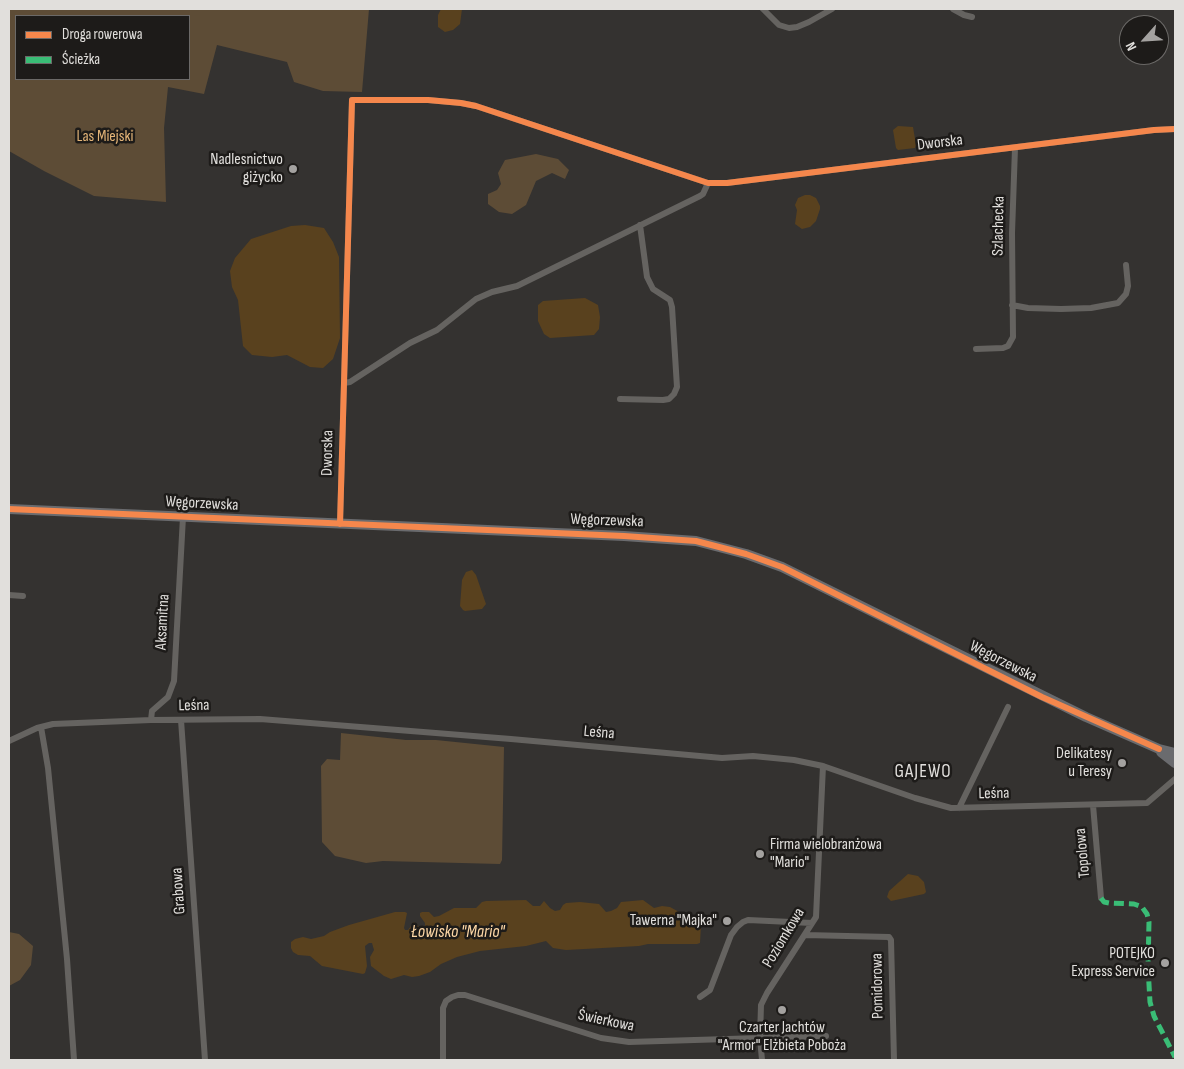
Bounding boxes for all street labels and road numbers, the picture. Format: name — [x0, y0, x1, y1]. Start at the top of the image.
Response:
street label: Dworska — [916, 131, 964, 155]
street label: Szlachecka — [989, 196, 1009, 256]
street label: Dworska — [318, 430, 338, 476]
street label: Węgorzewska — [165, 493, 239, 515]
street label: Węgorzewska — [570, 510, 644, 532]
street label: Aksamitna — [152, 594, 174, 650]
street label: Węgorzewska — [966, 637, 1040, 687]
street label: Leśna — [178, 696, 210, 716]
street label: Leśna — [583, 722, 615, 744]
street label: Leśna — [978, 784, 1010, 804]
street label: Topolowa — [1071, 827, 1095, 879]
street label: Grabowa — [168, 867, 190, 915]
street label: Poziomkowa — [759, 905, 809, 971]
street label: Pomidorowa — [868, 953, 888, 1019]
street label: Świerkowa — [576, 1006, 636, 1036]

